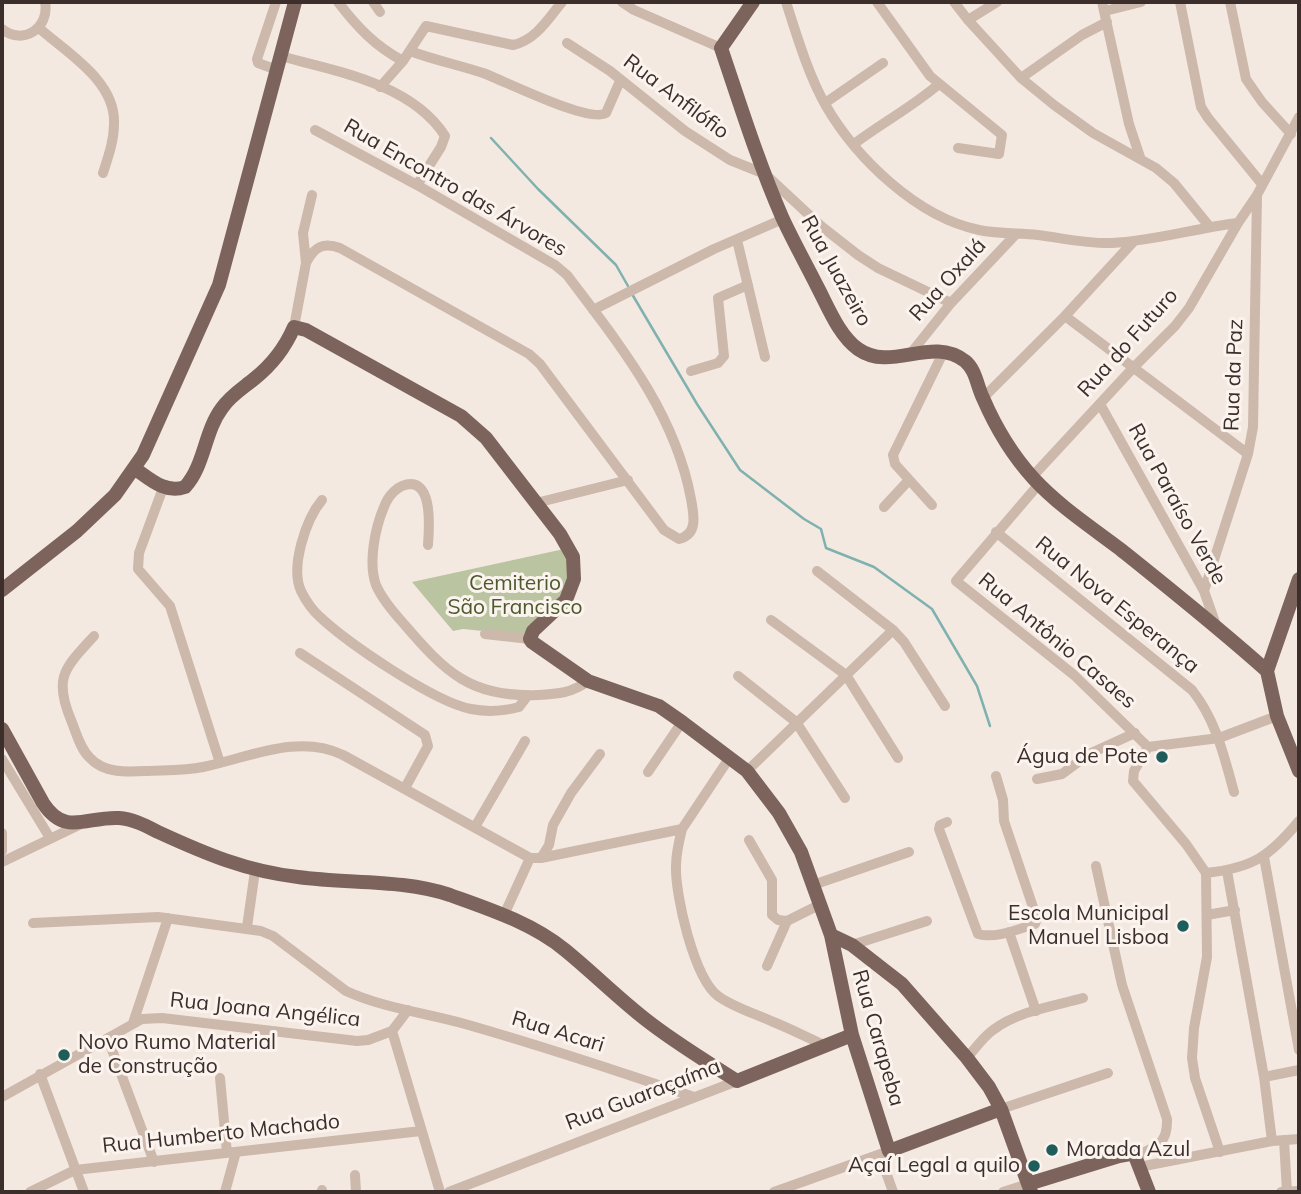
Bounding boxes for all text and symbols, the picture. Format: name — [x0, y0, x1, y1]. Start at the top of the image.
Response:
street label: Rua Anfilófio — [618, 49, 734, 145]
street label: Rua Encontro das Árvores — [339, 114, 571, 262]
street label: Rua Juazeiro — [795, 211, 877, 331]
street label: Rua Oxalá — [904, 234, 992, 326]
street label: Rua do Futuro — [1073, 284, 1183, 402]
street label: Rua da Paz — [1219, 319, 1249, 431]
street label: Rua Paraíso Verde — [1122, 419, 1232, 589]
street label: Rua Nova Esperança — [1030, 531, 1204, 679]
street label: Rua Antônio Casaes — [973, 568, 1141, 714]
park label: Cemiterio São Francisco — [447, 571, 583, 621]
place label: Água de Pote — [1017, 744, 1148, 770]
marker: Água de Pote — [1154, 749, 1170, 765]
place label: Escola Municipal Manuel Lisboa — [1008, 901, 1169, 951]
marker: Escola Municipal Manuel Lisboa — [1175, 918, 1191, 934]
street label: Rua Carapeba — [846, 967, 910, 1109]
street label: Rua Joana Angélica — [169, 987, 361, 1033]
street label: Rua Acari — [509, 1006, 607, 1058]
place label: Novo Rumo Material de Construção — [78, 1030, 276, 1080]
marker: Novo Rumo Material de Construção — [56, 1047, 72, 1063]
street label: Rua Guaraçaíma — [562, 1054, 724, 1136]
street label: Rua Humberto Machado — [101, 1109, 341, 1159]
place label: Morada Azul — [1066, 1137, 1190, 1163]
marker: Morada Azul — [1044, 1142, 1060, 1158]
place label: Açaí Legal a quilo — [848, 1153, 1020, 1179]
marker: Açaí Legal a quilo — [1026, 1158, 1042, 1174]

